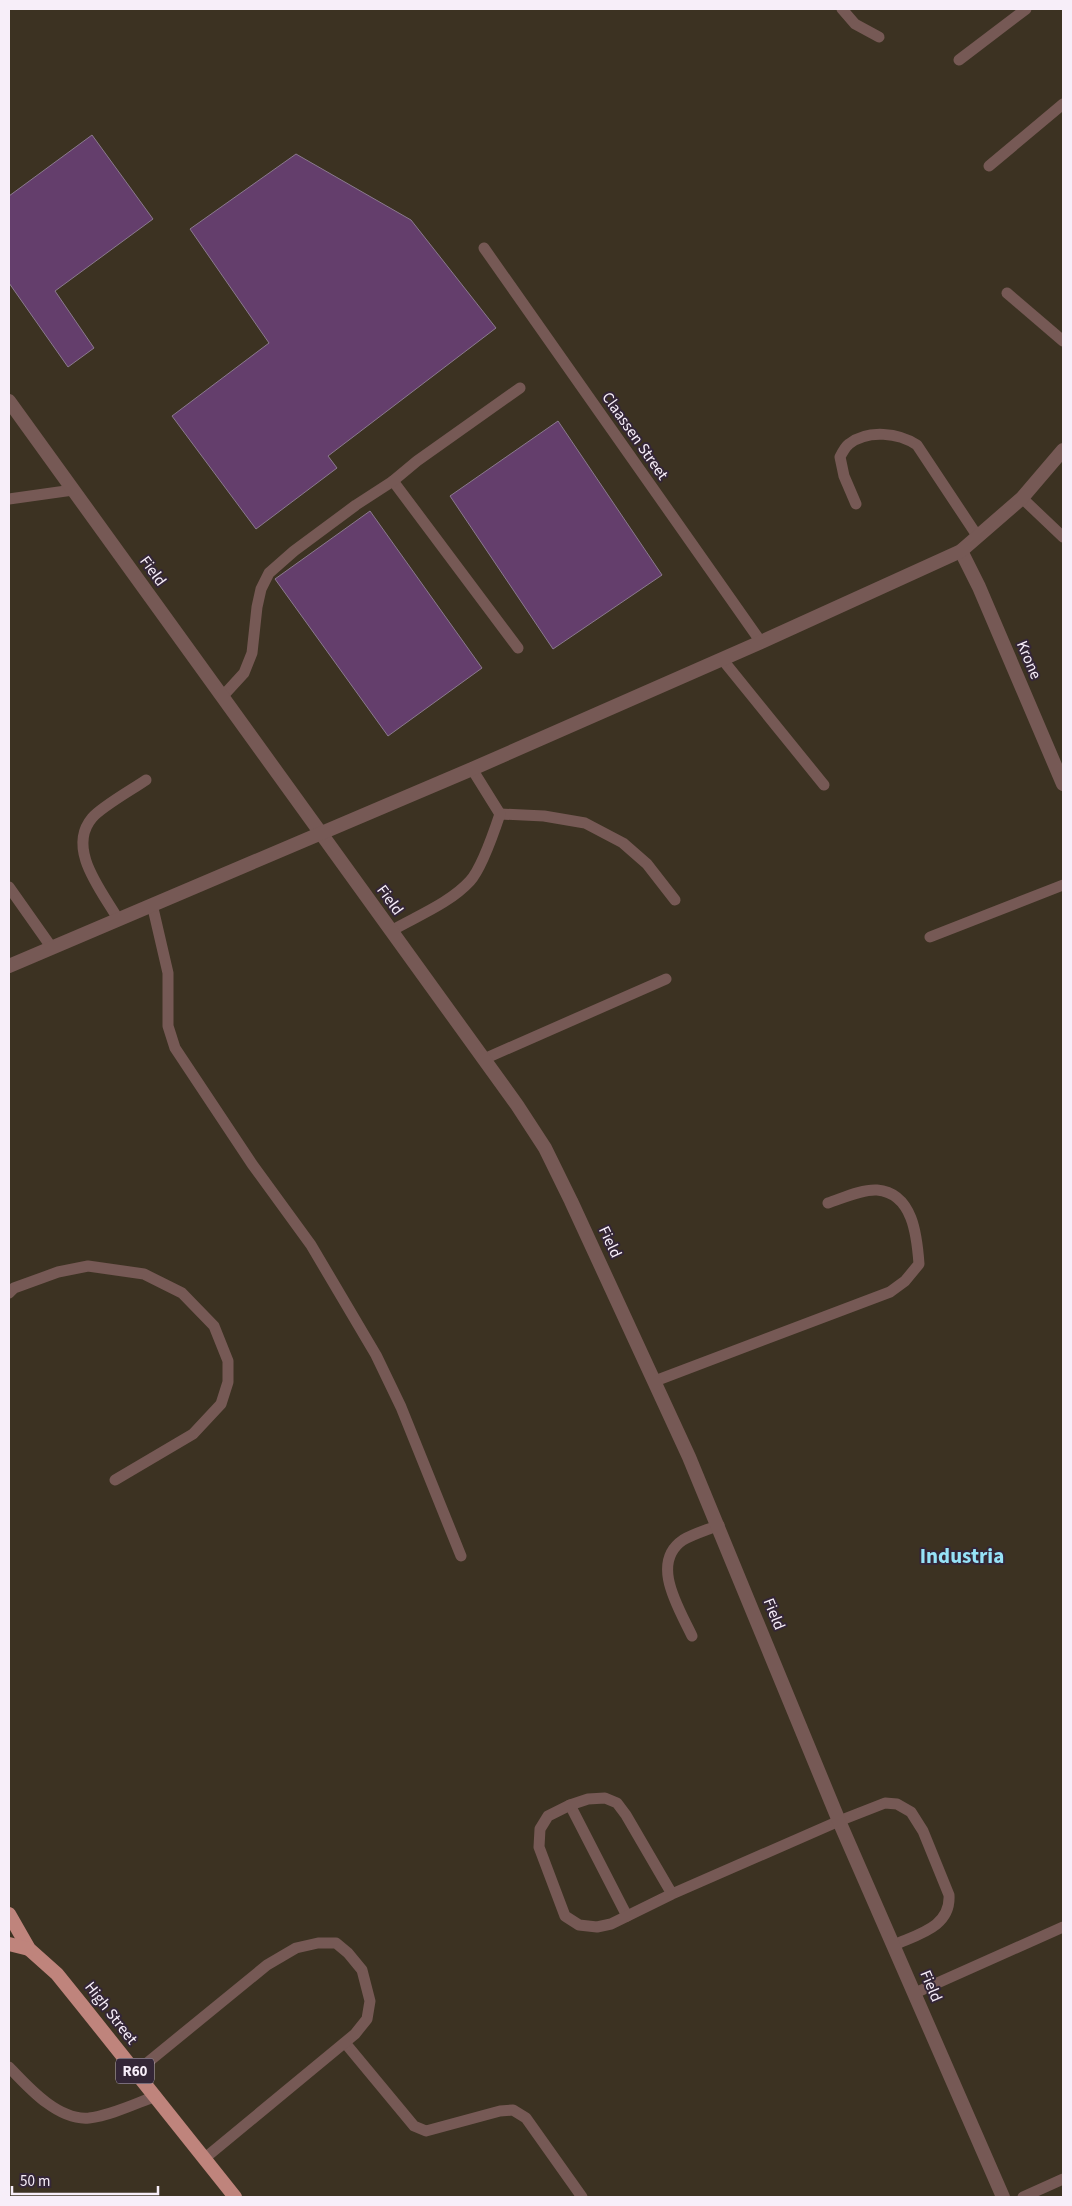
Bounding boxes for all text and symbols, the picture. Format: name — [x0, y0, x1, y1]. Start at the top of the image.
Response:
street label: Claassen Street — [597, 388, 674, 485]
street label: Field — [134, 551, 172, 591]
street label: Krone — [1011, 637, 1047, 683]
street label: Field — [371, 880, 409, 920]
street label: Field — [593, 1223, 627, 1261]
district label: Industria — [920, 1541, 1004, 1571]
street label: Field — [758, 1595, 790, 1633]
street label: Field — [914, 1967, 948, 2005]
street label: High Street — [79, 1977, 143, 2050]
road number: R60 — [116, 2058, 154, 2084]
scale bar — [12, 2164, 159, 2196]
text: 50 m — [20, 2171, 50, 2192]

